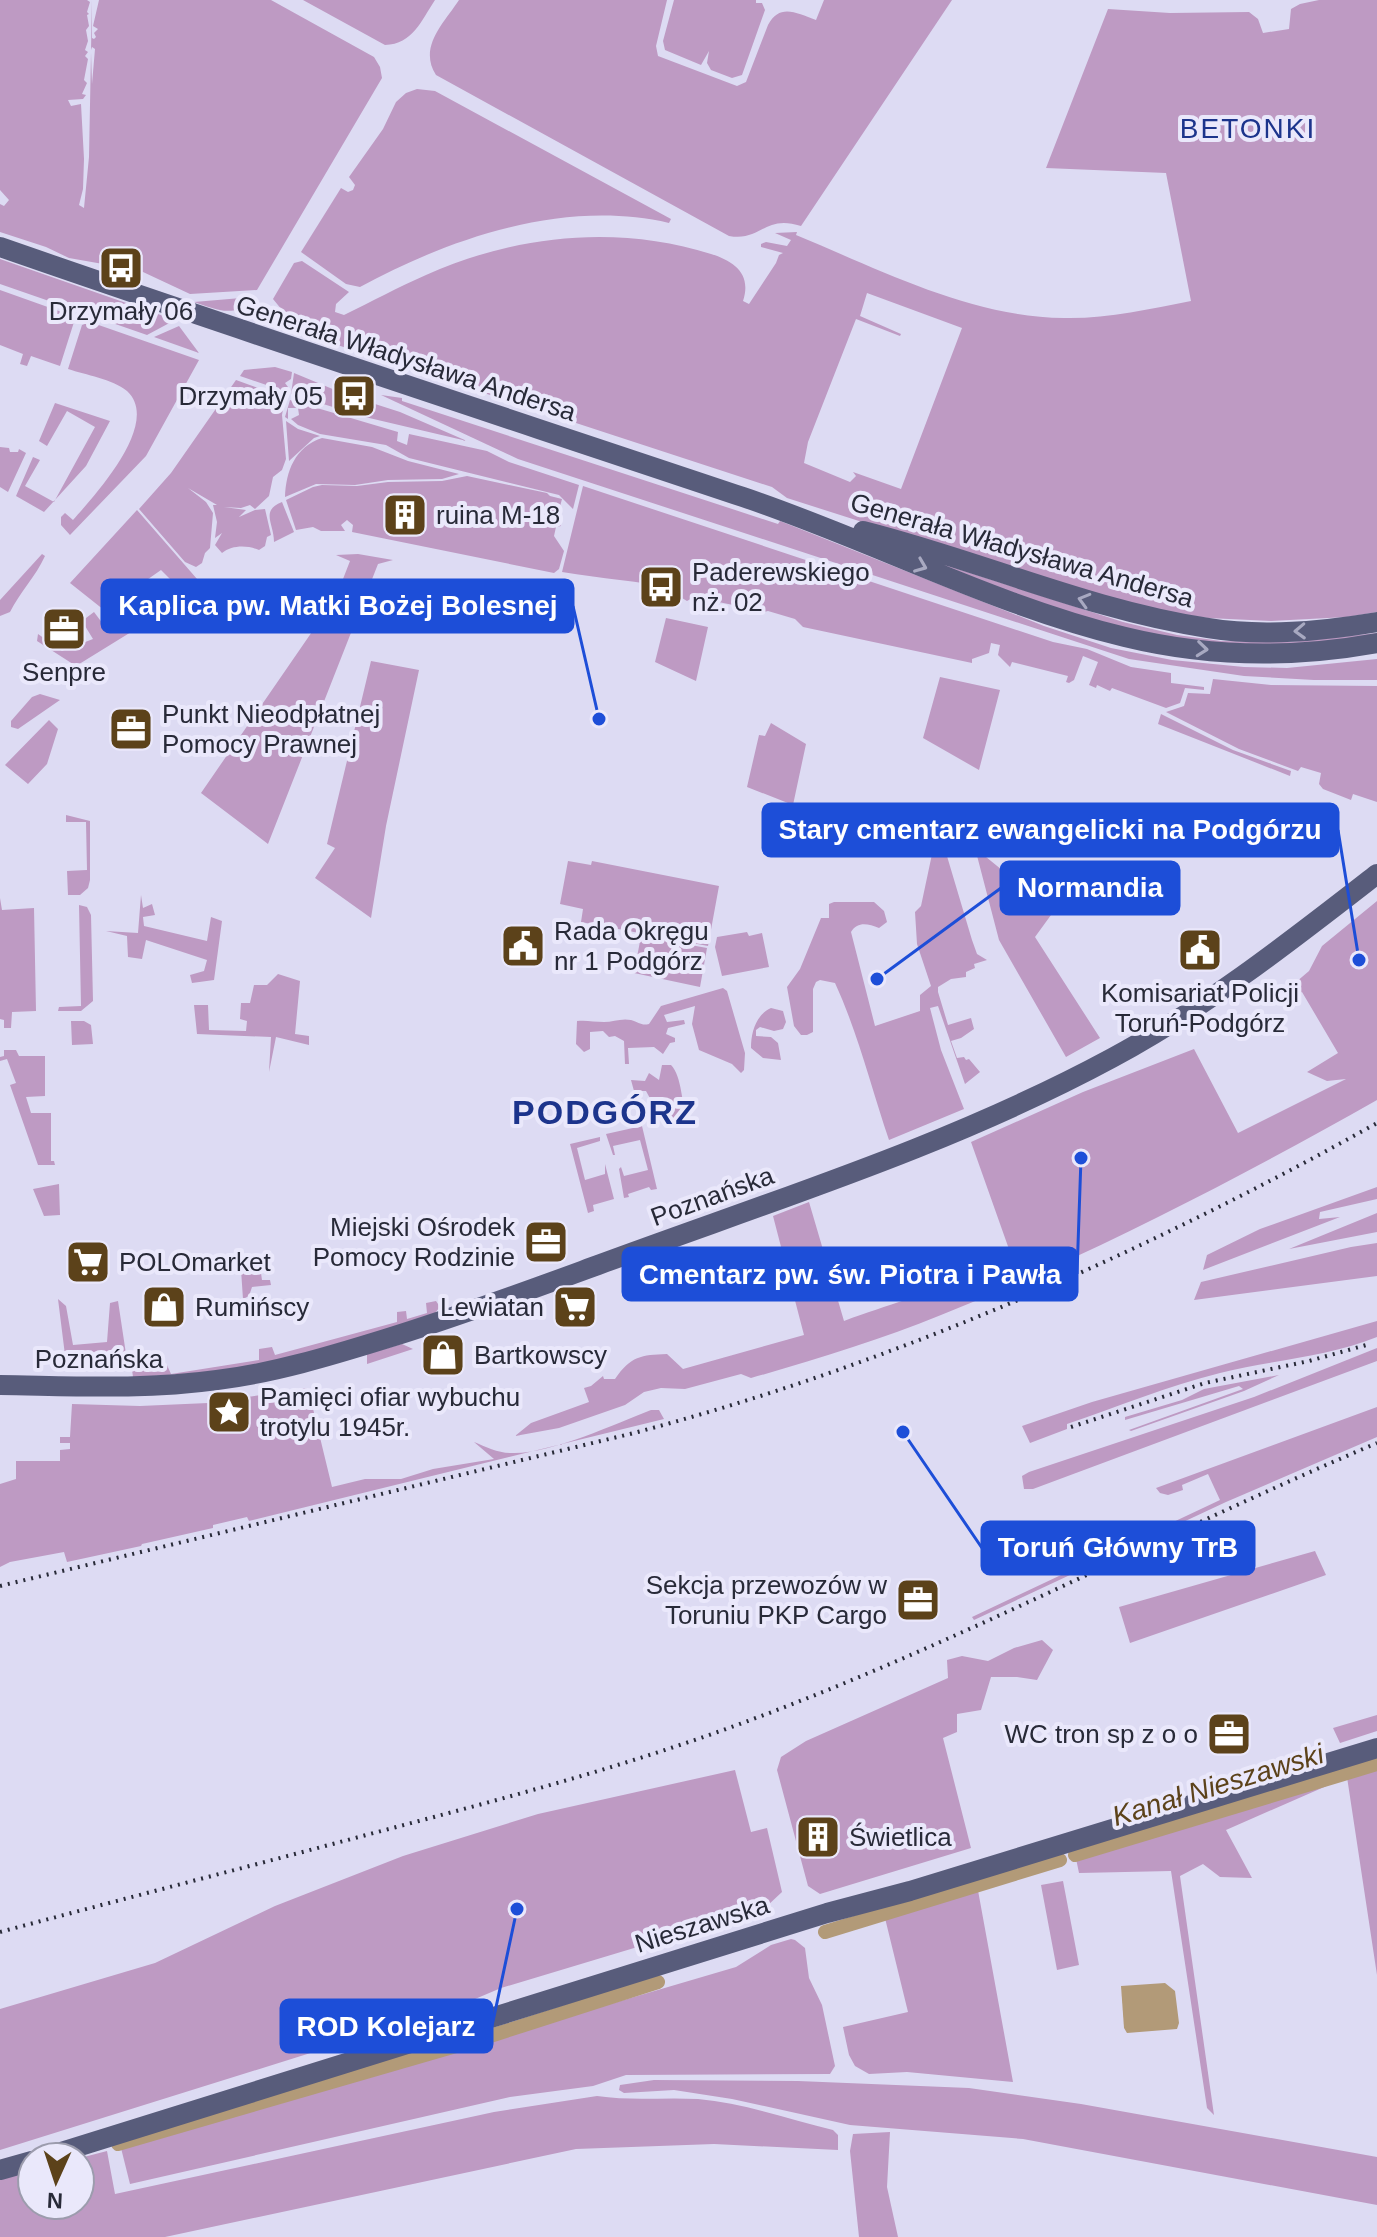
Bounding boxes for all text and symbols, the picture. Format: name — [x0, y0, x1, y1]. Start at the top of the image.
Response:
district label: BETONKI — [1180, 113, 1316, 144]
bus stop icon: Drzymały 06 — [97, 244, 145, 292]
street label: Generała Władysława Andersa — [232, 289, 580, 427]
place label: Drzymały 06 — [49, 296, 193, 326]
bus stop icon: Drzymały 05 — [330, 372, 378, 420]
place label: Drzymały 05 — [179, 381, 323, 411]
street label: Generała Władysława Andersa — [847, 487, 1198, 614]
building icon: ruina M-18 — [381, 491, 429, 539]
place label: ruina M-18 — [436, 500, 560, 530]
one-way arrow — [913, 556, 927, 573]
place label: Paderewskiego nż. 02 — [692, 557, 870, 617]
bus stop icon: Paderewskiego nż. 02 — [637, 563, 685, 611]
callout: Kaplica pw. Matki Bożej Bolesnej — [102, 580, 573, 632]
text: Kaplica pw. Matki Bożej Bolesnej — [118, 590, 558, 621]
one-way arrow — [1078, 592, 1092, 609]
office icon: Senpre — [40, 605, 88, 653]
one-way arrow — [1293, 622, 1306, 639]
one-way arrow — [1196, 640, 1209, 657]
place label: Senpre — [22, 657, 106, 687]
place label: Punkt Nieodpłatnej Pomocy Prawnej — [162, 699, 380, 759]
office icon: Punkt Nieodpłatnej Pomocy Prawnej — [107, 705, 155, 753]
callout: Stary cmentarz ewangelicki na Podgórzu — [763, 804, 1338, 856]
text: Stary cmentarz ewangelicki na Podgórzu — [778, 814, 1322, 845]
callout: Normandia — [1001, 862, 1179, 914]
text: Normandia — [1017, 872, 1164, 903]
place label: Rada Okręgu nr 1 Podgórz — [554, 916, 709, 976]
public building icon: Rada Okręgu nr 1 Podgórz — [499, 922, 547, 970]
public building icon: Komisariat Policji Toruń-Podgórz — [1176, 926, 1224, 974]
place label: Komisariat Policji Toruń-Podgórz — [1101, 978, 1299, 1038]
district label: PODGÓRZ — [512, 1093, 698, 1131]
street label: Poznańska — [646, 1160, 778, 1232]
place label: Miejski Ośrodek Pomocy Rodzinie — [313, 1212, 516, 1272]
office icon: Miejski Ośrodek Pomocy Rodzinie — [522, 1218, 570, 1266]
supermarket icon: POLOmarket — [64, 1238, 112, 1286]
place label: POLOmarket — [119, 1247, 271, 1277]
callout: Cmentarz pw. św. Piotra i Pawła — [623, 1248, 1077, 1300]
text: Cmentarz pw. św. Piotra i Pawła — [639, 1259, 1062, 1290]
shop icon: Rumińscy — [140, 1283, 188, 1331]
supermarket icon: Lewiatan — [551, 1283, 599, 1331]
place label: Rumińscy — [195, 1292, 309, 1322]
place label: Lewiatan — [440, 1292, 544, 1322]
shop icon: Bartkowscy — [419, 1331, 467, 1379]
place label: Bartkowscy — [474, 1340, 607, 1370]
street label: Poznańska — [35, 1344, 164, 1374]
place label: Pamięci ofiar wybuchu trotylu 1945r. — [260, 1382, 520, 1442]
place icon: Pamięci ofiar wybuchu trotylu 1945r. — [205, 1388, 253, 1436]
callout: Toruń Główny TrB — [982, 1522, 1254, 1574]
text: Toruń Główny TrB — [998, 1532, 1238, 1563]
place label: Sekcja przewozów w Toruniu PKP Cargo — [646, 1570, 887, 1630]
office icon: Sekcja przewozów w Toruniu PKP Cargo — [894, 1576, 942, 1624]
office icon: WC tron sp z o o — [1205, 1710, 1253, 1758]
place label: WC tron sp z o o — [1004, 1719, 1198, 1749]
water label: Kanał Nieszawski — [1109, 1738, 1328, 1832]
building icon: Świetlica — [794, 1813, 842, 1861]
place label: Świetlica — [849, 1822, 952, 1852]
street label: Nieszawska — [631, 1889, 773, 1959]
callout: ROD Kolejarz — [281, 2000, 492, 2052]
text: ROD Kolejarz — [297, 2011, 475, 2042]
north arrow — [16, 2141, 96, 2221]
text: N — [46, 2188, 64, 2213]

